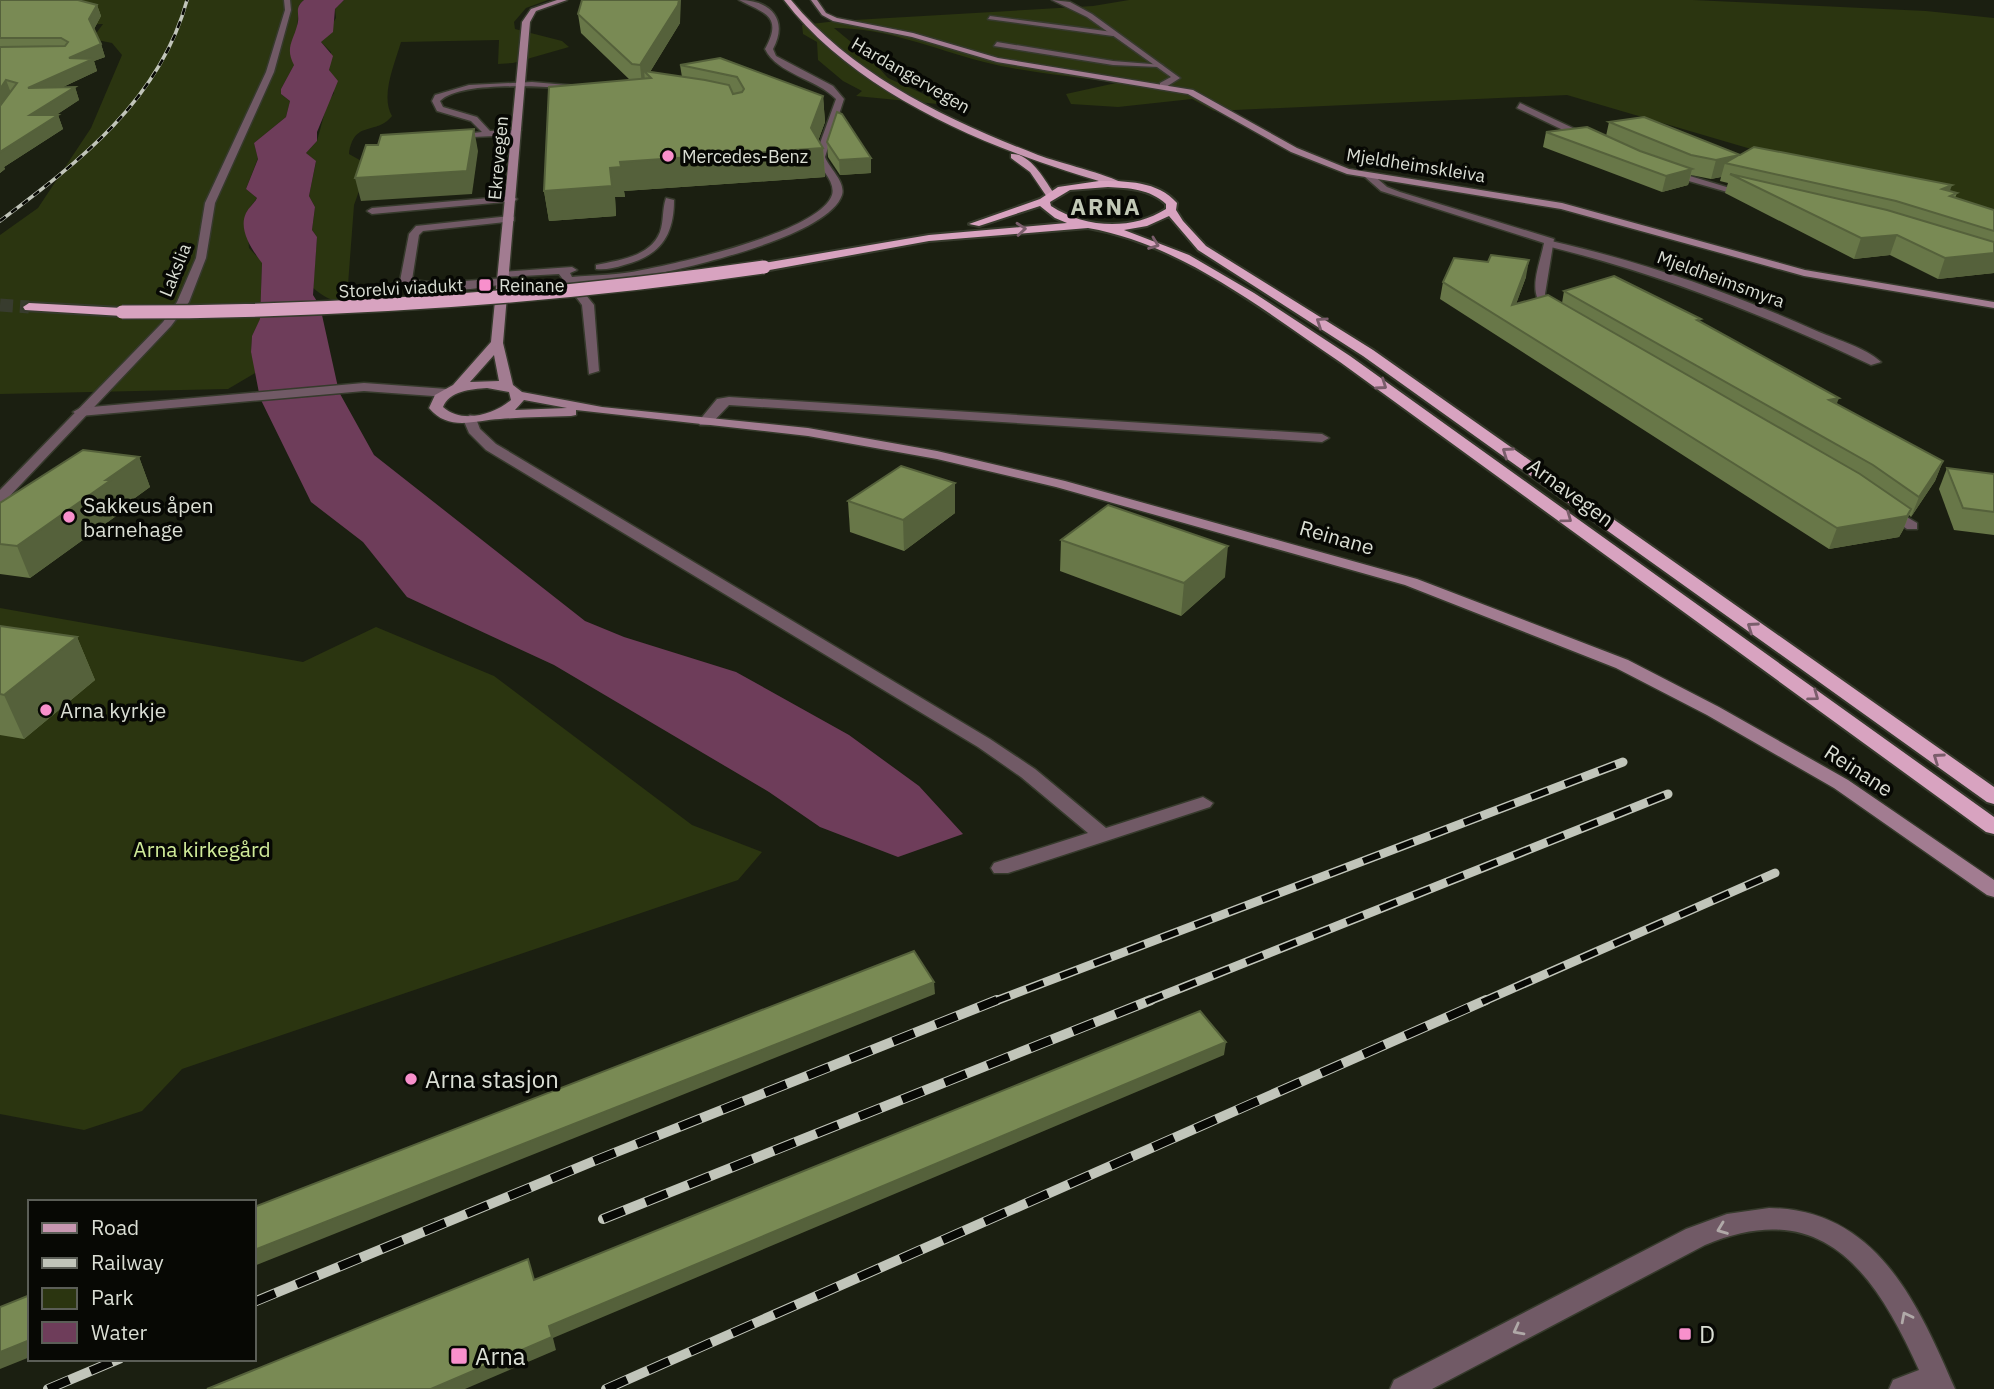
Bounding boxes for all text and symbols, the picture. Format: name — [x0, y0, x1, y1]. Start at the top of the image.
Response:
street label: Hardangervegen — [848, 32, 974, 118]
street label: Ekrevegen — [483, 115, 513, 201]
street label: Mjeldheimskleiva — [1345, 143, 1488, 187]
place label: Mercedes-Benz — [682, 145, 808, 168]
marker: Mercedes-Benz — [660, 148, 676, 164]
district label: ARNA — [1070, 191, 1142, 221]
one-way arrow — [1016, 222, 1027, 237]
one-way arrow — [1147, 236, 1159, 250]
street label: Lakslia — [154, 240, 196, 300]
street label: Mjeldheimsmyra — [1654, 245, 1788, 313]
street label: Storelvi viadukt — [338, 273, 464, 303]
place label: Reinane — [499, 274, 565, 297]
marker: Reinane — [477, 277, 493, 293]
one-way arrow — [1316, 317, 1329, 330]
one-way arrow — [1374, 377, 1387, 389]
one-way arrow — [1502, 448, 1515, 460]
street label: Arnavegen — [1522, 451, 1620, 533]
place label: Sakkeus åpen barnehage — [83, 491, 214, 543]
marker: Sakkeus åpen barnehage — [61, 509, 77, 525]
one-way arrow — [1559, 509, 1572, 522]
street label: Reinane — [1296, 513, 1378, 561]
one-way arrow — [1747, 623, 1760, 635]
one-way arrow — [1806, 688, 1819, 700]
place label: Arna kyrkje — [60, 696, 166, 724]
marker: Arna kyrkje — [38, 702, 54, 718]
street label: Reinane — [1819, 737, 1899, 803]
one-way arrow — [1933, 754, 1946, 766]
park label: Arna kirkegård — [133, 835, 271, 863]
place label: Arna stasjon — [425, 1063, 559, 1095]
marker: Arna stasjon — [403, 1071, 419, 1087]
legend — [28, 1200, 256, 1361]
text: Road — [91, 1213, 139, 1241]
one-way arrow — [1716, 1221, 1728, 1235]
text: Railway — [91, 1248, 164, 1276]
text: Park — [91, 1283, 134, 1311]
one-way arrow — [1900, 1312, 1914, 1324]
text: Water — [91, 1318, 148, 1346]
place label: D — [1699, 1318, 1715, 1350]
one-way arrow — [1513, 1321, 1525, 1335]
marker: D — [1677, 1326, 1693, 1342]
place label: Arna — [475, 1340, 526, 1372]
marker: Arna — [449, 1346, 469, 1366]

